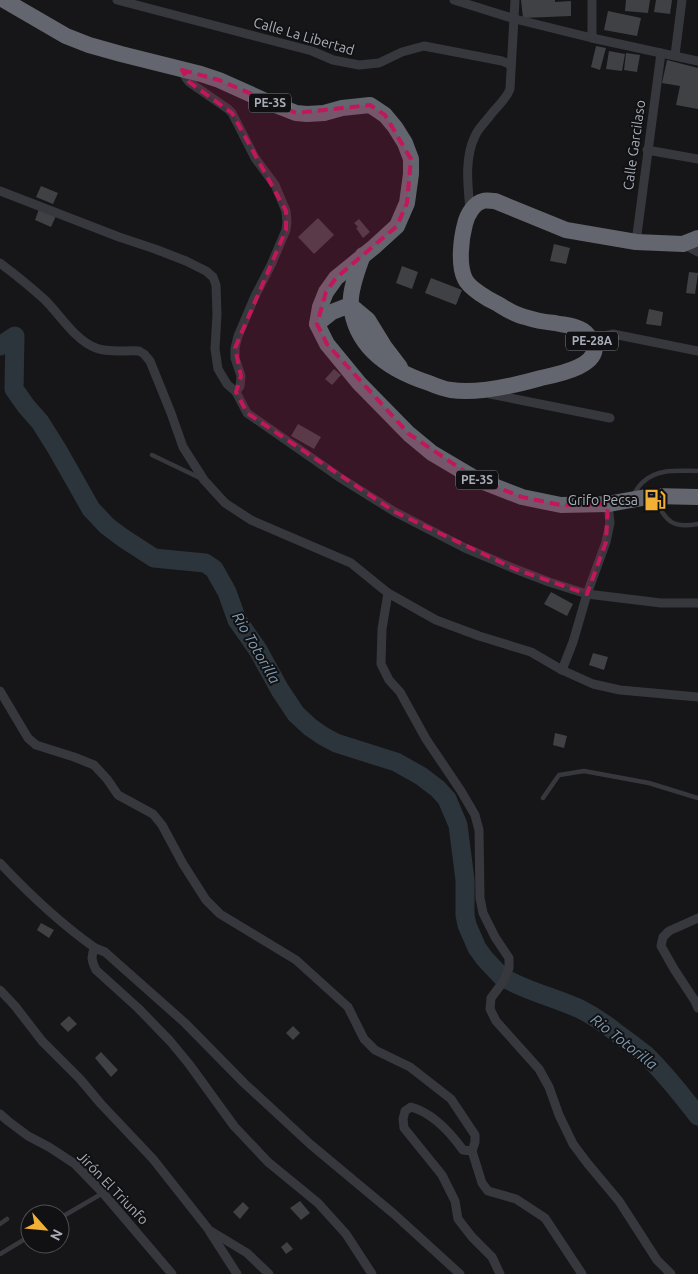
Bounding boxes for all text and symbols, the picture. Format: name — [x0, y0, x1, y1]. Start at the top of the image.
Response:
street label: Calle La Libertad — [252, 14, 356, 58]
road number: PE-3S — [249, 94, 291, 112]
street label: Calle Garcilaso — [620, 99, 648, 191]
road number: PE-28A — [566, 332, 618, 351]
road number: PE-3S — [456, 470, 498, 490]
fuel station icon: Grifo Pecsa — [642, 487, 668, 513]
place label: Grifo Pecsa — [568, 492, 638, 508]
water label: Rio Totorilla — [229, 609, 284, 686]
water label: Rio Totorilla — [588, 1010, 661, 1073]
street label: Jirón El Triunfo — [74, 1148, 152, 1228]
north arrow — [20, 1204, 70, 1254]
text: N — [47, 1227, 66, 1243]

